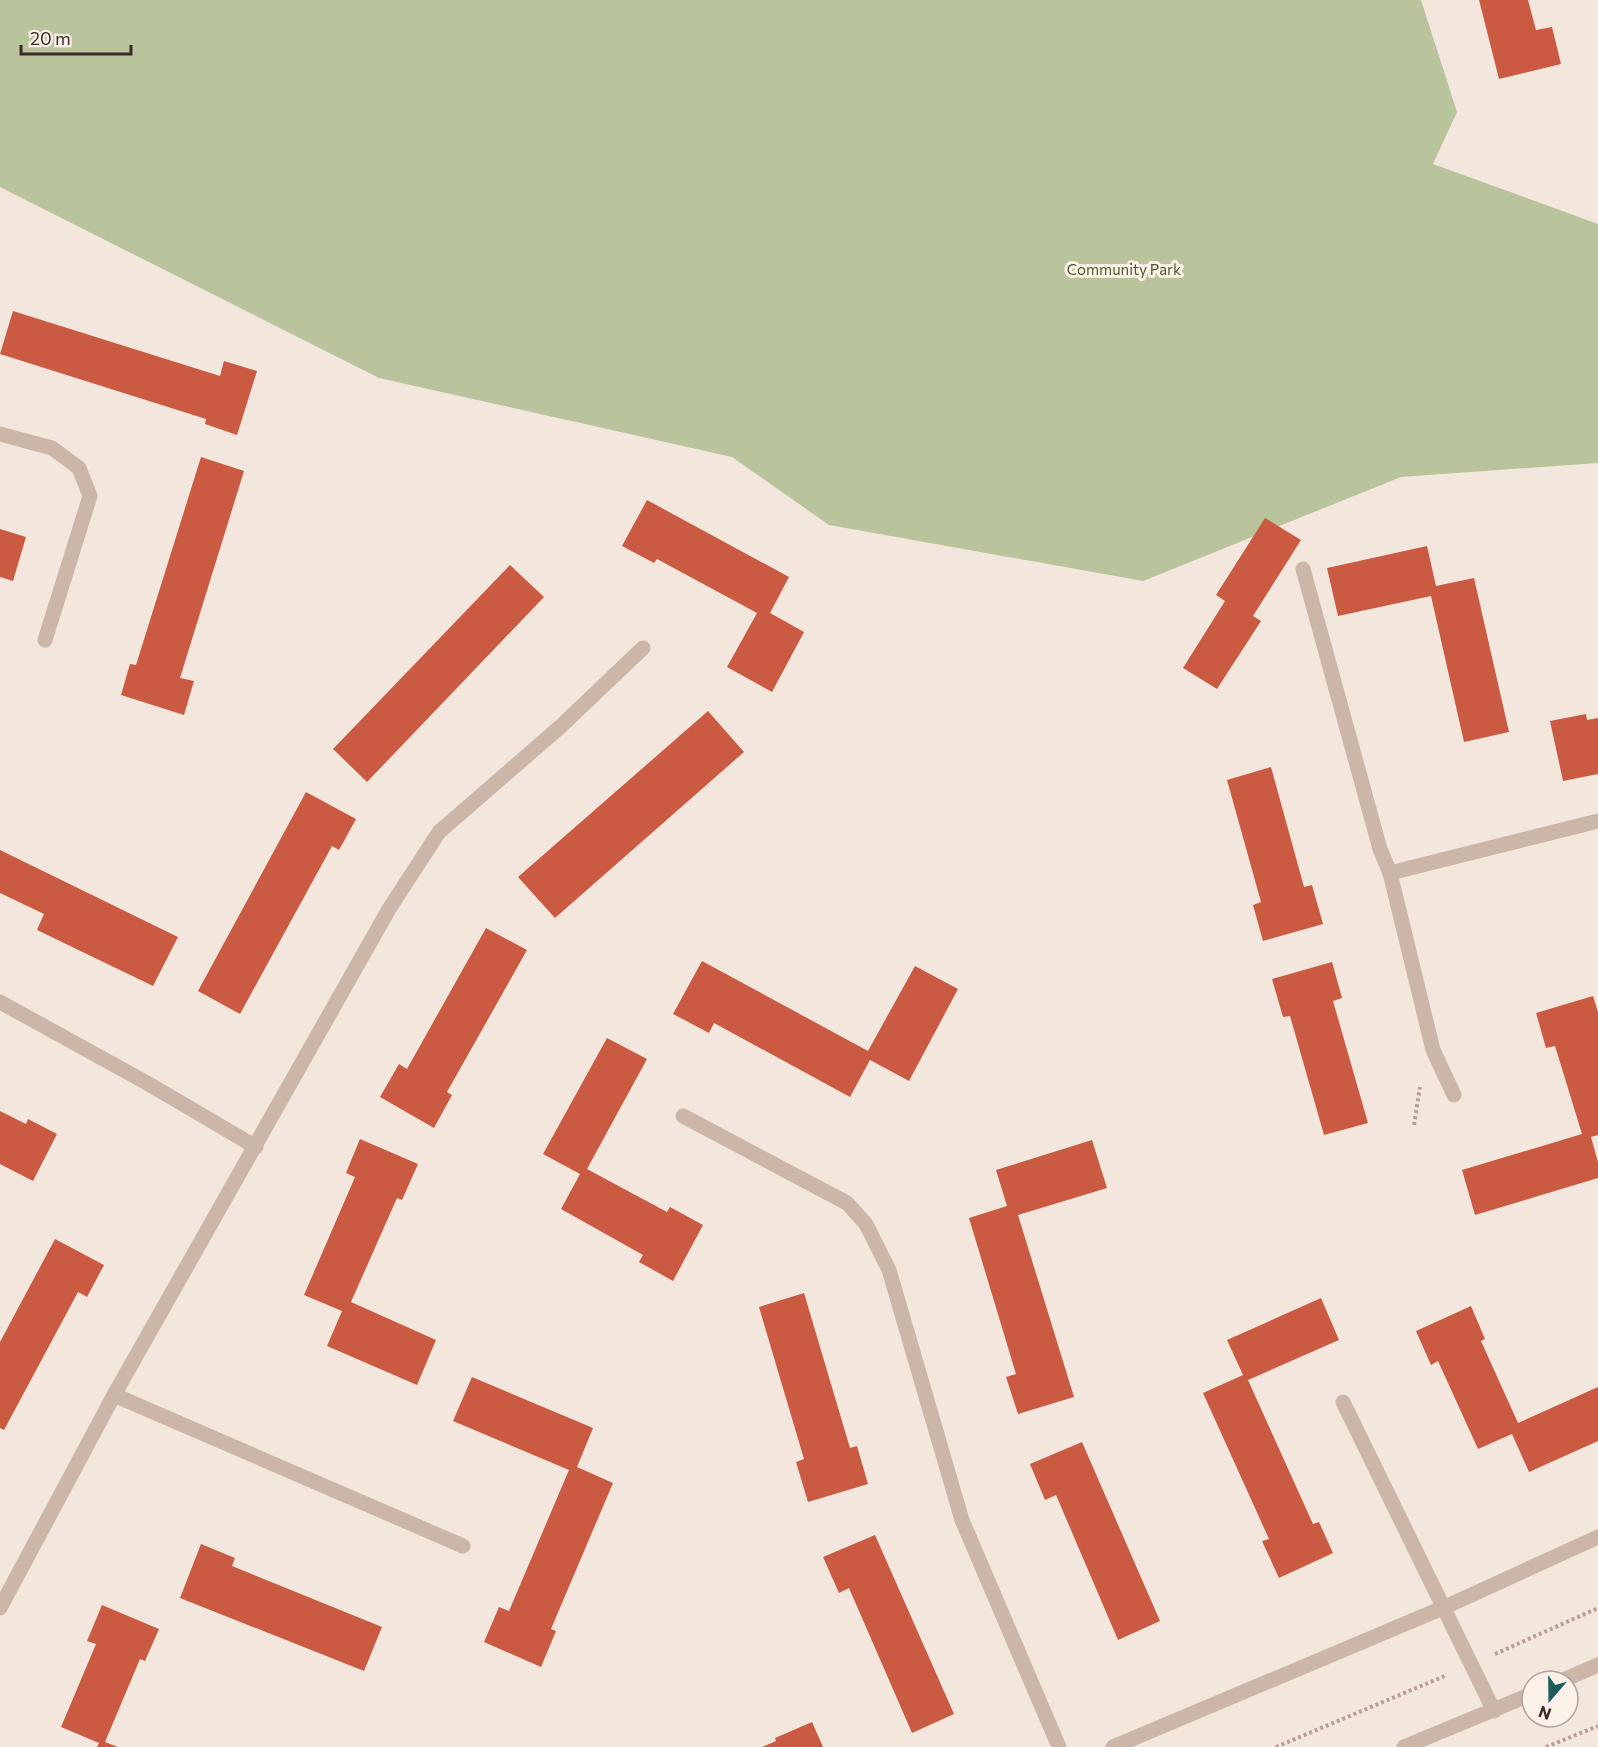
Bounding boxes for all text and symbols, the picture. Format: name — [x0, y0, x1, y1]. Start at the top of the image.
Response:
scale bar — [21, 18, 130, 56]
text: 20 m — [30, 27, 71, 49]
park label: Community Park — [1067, 260, 1181, 278]
north arrow — [1520, 1669, 1580, 1729]
text: N — [1536, 1703, 1554, 1725]

